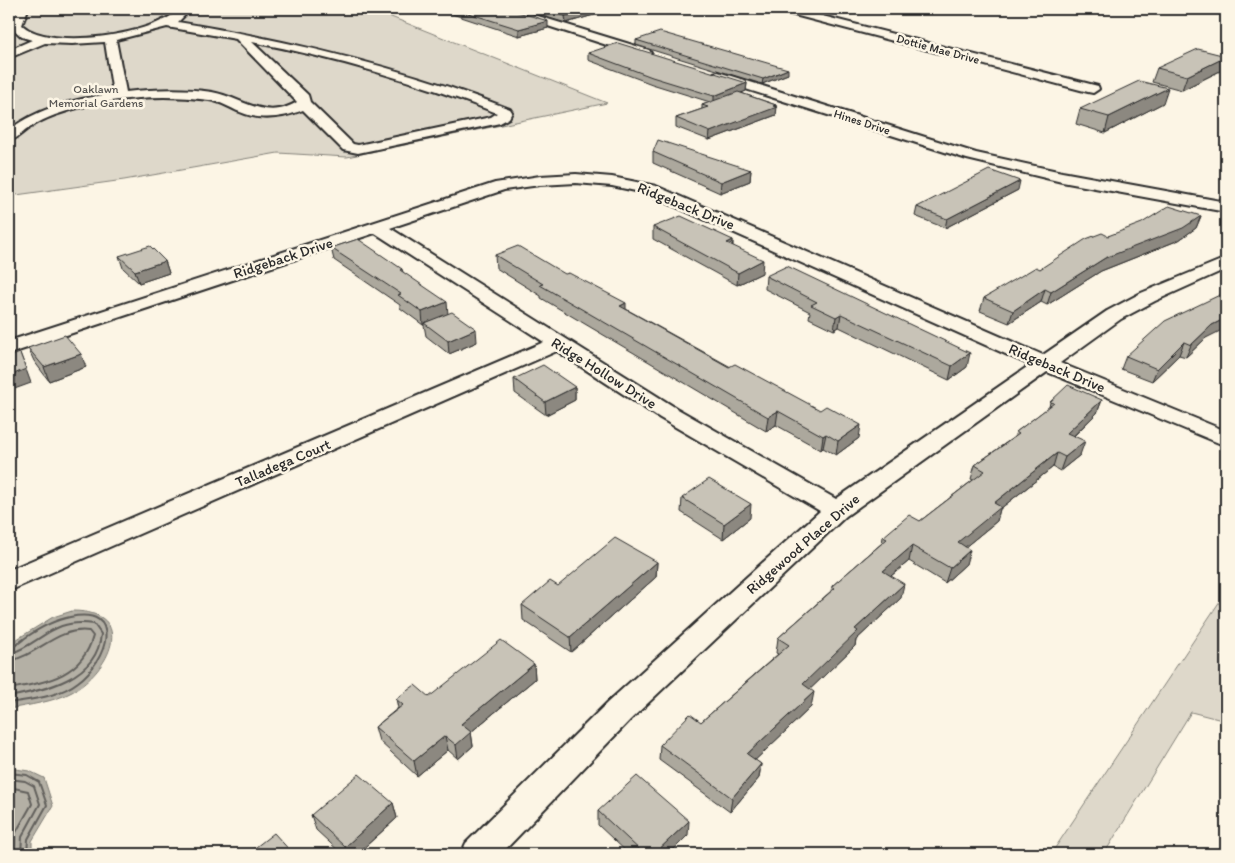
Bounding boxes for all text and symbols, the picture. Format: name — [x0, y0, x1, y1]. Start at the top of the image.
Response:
street label: Dottie Mae Drive — [895, 31, 981, 67]
park label: Oaklawn Memorial Gardens — [49, 82, 143, 110]
street label: Hines Drive — [832, 106, 892, 138]
street label: Ridgeback Drive — [635, 178, 737, 234]
street label: Ridgeback Drive — [231, 233, 335, 283]
street label: Ridge Hollow Drive — [548, 333, 660, 413]
street label: Ridgeback Drive — [1006, 340, 1108, 396]
street label: Talladega Court — [233, 435, 334, 491]
street label: Ridgewood Place Drive — [743, 490, 863, 598]

